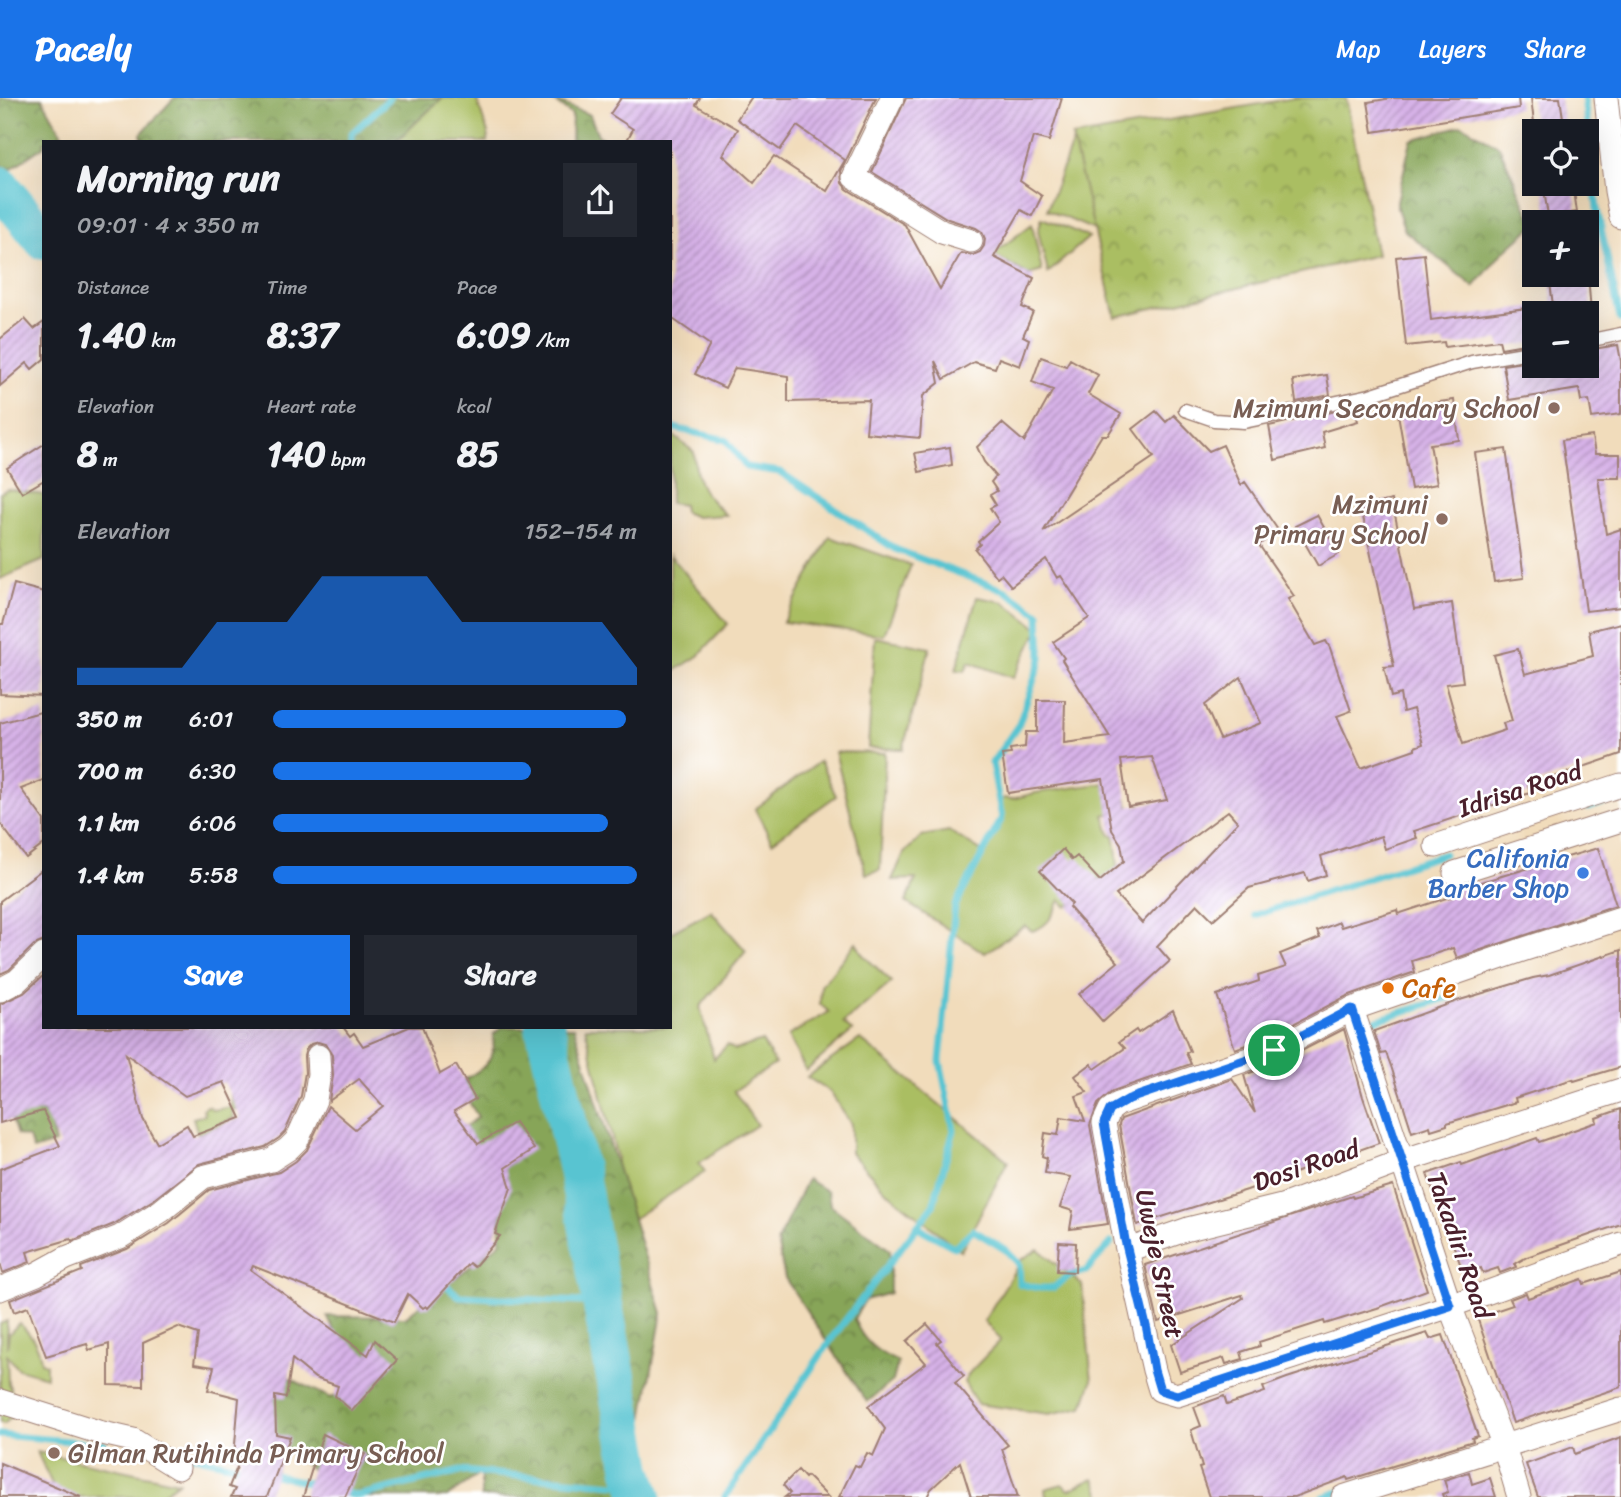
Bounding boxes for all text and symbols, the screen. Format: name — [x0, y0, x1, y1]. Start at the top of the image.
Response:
text: Pacely — [35, 20, 131, 78]
text: Map — [1336, 28, 1381, 70]
text: Layers — [1419, 28, 1486, 70]
text: Share — [1524, 28, 1586, 70]
map controls — [1522, 119, 1599, 378]
button: locate — [1522, 119, 1599, 196]
text: Morning run — [77, 145, 280, 212]
button: share — [563, 163, 637, 237]
text: 09:01 · 4 × 350 m — [77, 205, 259, 246]
button: + — [1522, 210, 1599, 287]
text: Distance — [77, 271, 149, 304]
text: Time — [267, 271, 307, 304]
text: Pace — [457, 271, 497, 304]
button: − — [1522, 301, 1599, 378]
text: 1.40 — [77, 304, 147, 366]
text: 8:37 — [267, 304, 338, 366]
text: 6:09 — [457, 304, 531, 366]
text: km — [147, 324, 176, 357]
text: /km — [531, 324, 570, 357]
place label: Mzimuni Secondary School — [1233, 385, 1541, 431]
text: Elevation — [77, 390, 154, 423]
text: Heart rate — [267, 390, 356, 423]
text: kcal — [457, 390, 492, 423]
marker: Mzimuni Secondary School — [1546, 400, 1562, 416]
text: 8 — [77, 423, 98, 485]
text: 140 — [267, 423, 326, 485]
text: 85 — [457, 423, 500, 485]
text: m — [98, 443, 118, 476]
text: bpm — [326, 443, 366, 476]
place label: Mzimuni Primary School — [1254, 481, 1429, 557]
text: Elevation — [77, 511, 170, 552]
text: 152–154 m — [525, 511, 637, 552]
marker: Mzimuni Primary School — [1434, 511, 1450, 527]
text: 350 m — [77, 699, 142, 740]
text: 6:01 — [189, 699, 233, 740]
street label: Idrisa Road — [1451, 747, 1590, 831]
text: 700 m — [77, 751, 143, 792]
text: 6:30 — [189, 751, 236, 792]
text: 1.1 km — [77, 803, 140, 844]
text: 6:06 — [189, 803, 237, 844]
place label: Califonia Barber Shop — [1428, 835, 1570, 911]
text: 1.4 km — [77, 855, 144, 896]
text: 5:58 — [189, 855, 238, 896]
marker: Califonia Barber Shop — [1575, 865, 1591, 881]
button: Save — [77, 935, 350, 1015]
button: Share — [364, 935, 637, 1015]
place label: Cafe — [1402, 965, 1456, 1011]
marker: Cafe — [1380, 980, 1396, 996]
pin — [1244, 1020, 1304, 1080]
icon: arrive — [1255, 1031, 1293, 1069]
street label: Dosi Road — [1246, 1125, 1368, 1205]
street label: Takadiri Road — [1413, 1165, 1507, 1327]
street label: Uweje Street — [1122, 1185, 1198, 1343]
place label: Gilman Rutihinda Primary School — [68, 1430, 444, 1476]
marker: Gilman Rutihinda Primary School — [46, 1445, 62, 1461]

